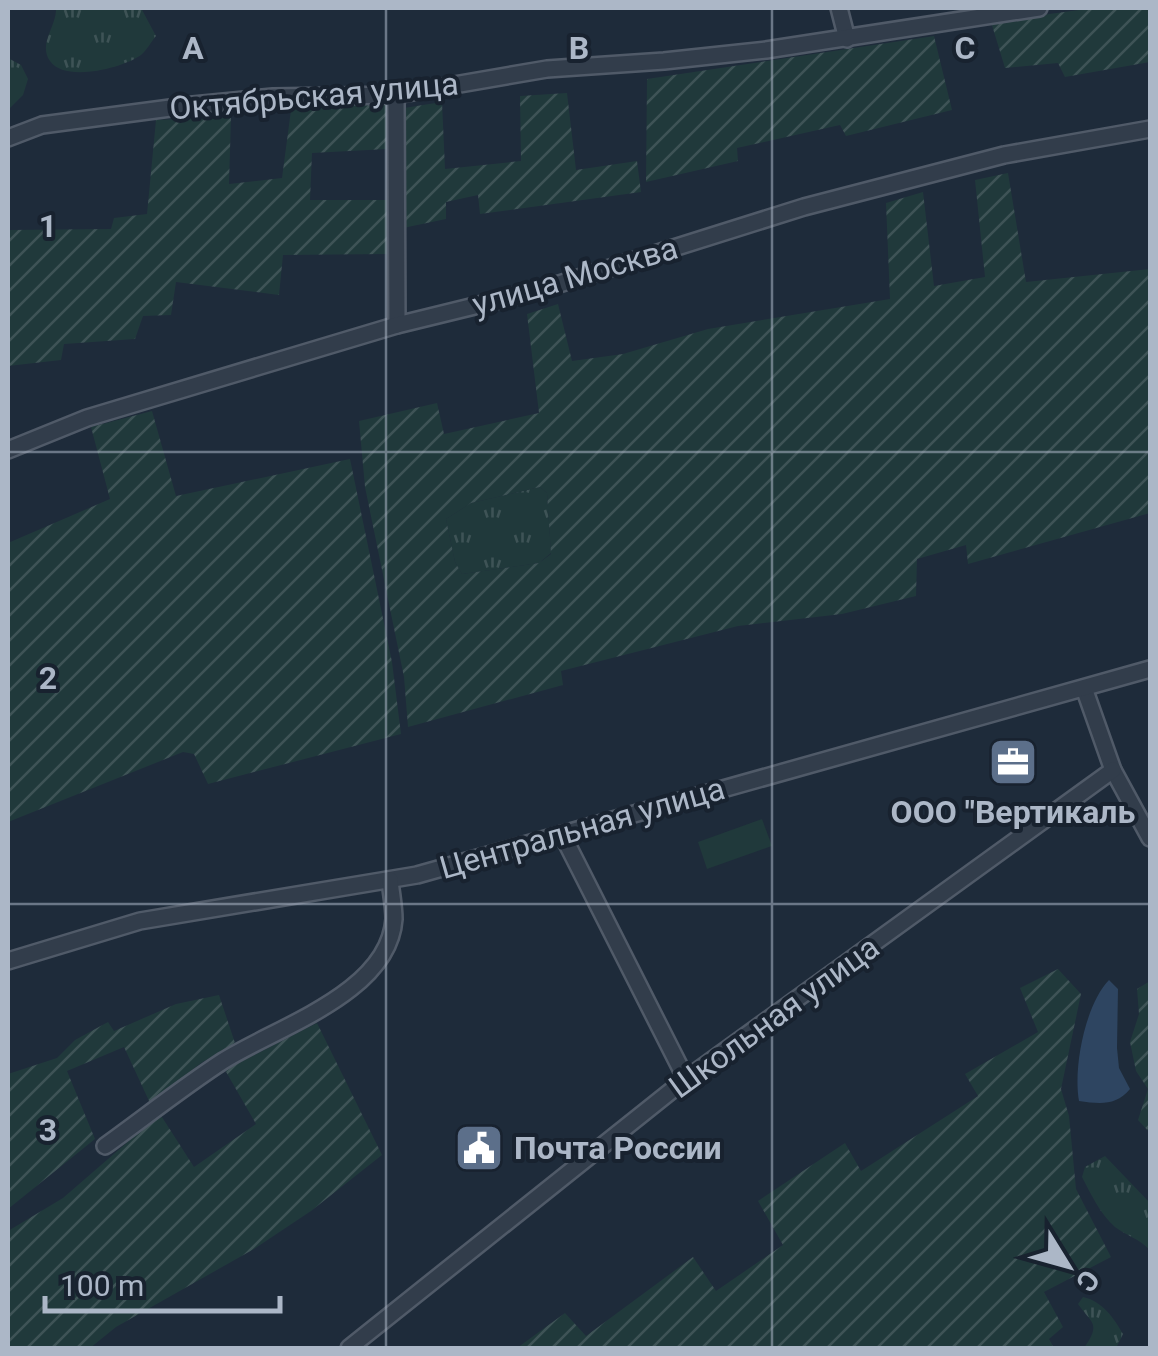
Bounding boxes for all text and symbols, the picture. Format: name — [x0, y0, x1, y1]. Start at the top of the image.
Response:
text: A — [182, 29, 204, 67]
text: B — [569, 29, 589, 67]
text: C — [955, 29, 975, 67]
street label: Октябрьская улица — [168, 64, 460, 128]
text: 1 — [39, 207, 57, 245]
street label: улица Москва — [468, 229, 682, 323]
text: 2 — [39, 659, 57, 697]
office icon: ООО "Вертикаль — [987, 736, 1039, 788]
street label: Центральная улица — [435, 769, 729, 887]
place label: ООО "Вертикаль — [891, 793, 1136, 831]
street label: Школьная улица — [662, 928, 886, 1106]
text: 3 — [39, 1111, 57, 1149]
public building icon: Почта России — [453, 1122, 505, 1174]
place label: Почта России — [514, 1129, 722, 1167]
north arrow — [1018, 1216, 1118, 1316]
scale bar — [45, 1251, 280, 1313]
text: С — [1069, 1263, 1106, 1298]
text: 100 m — [60, 1268, 144, 1303]

